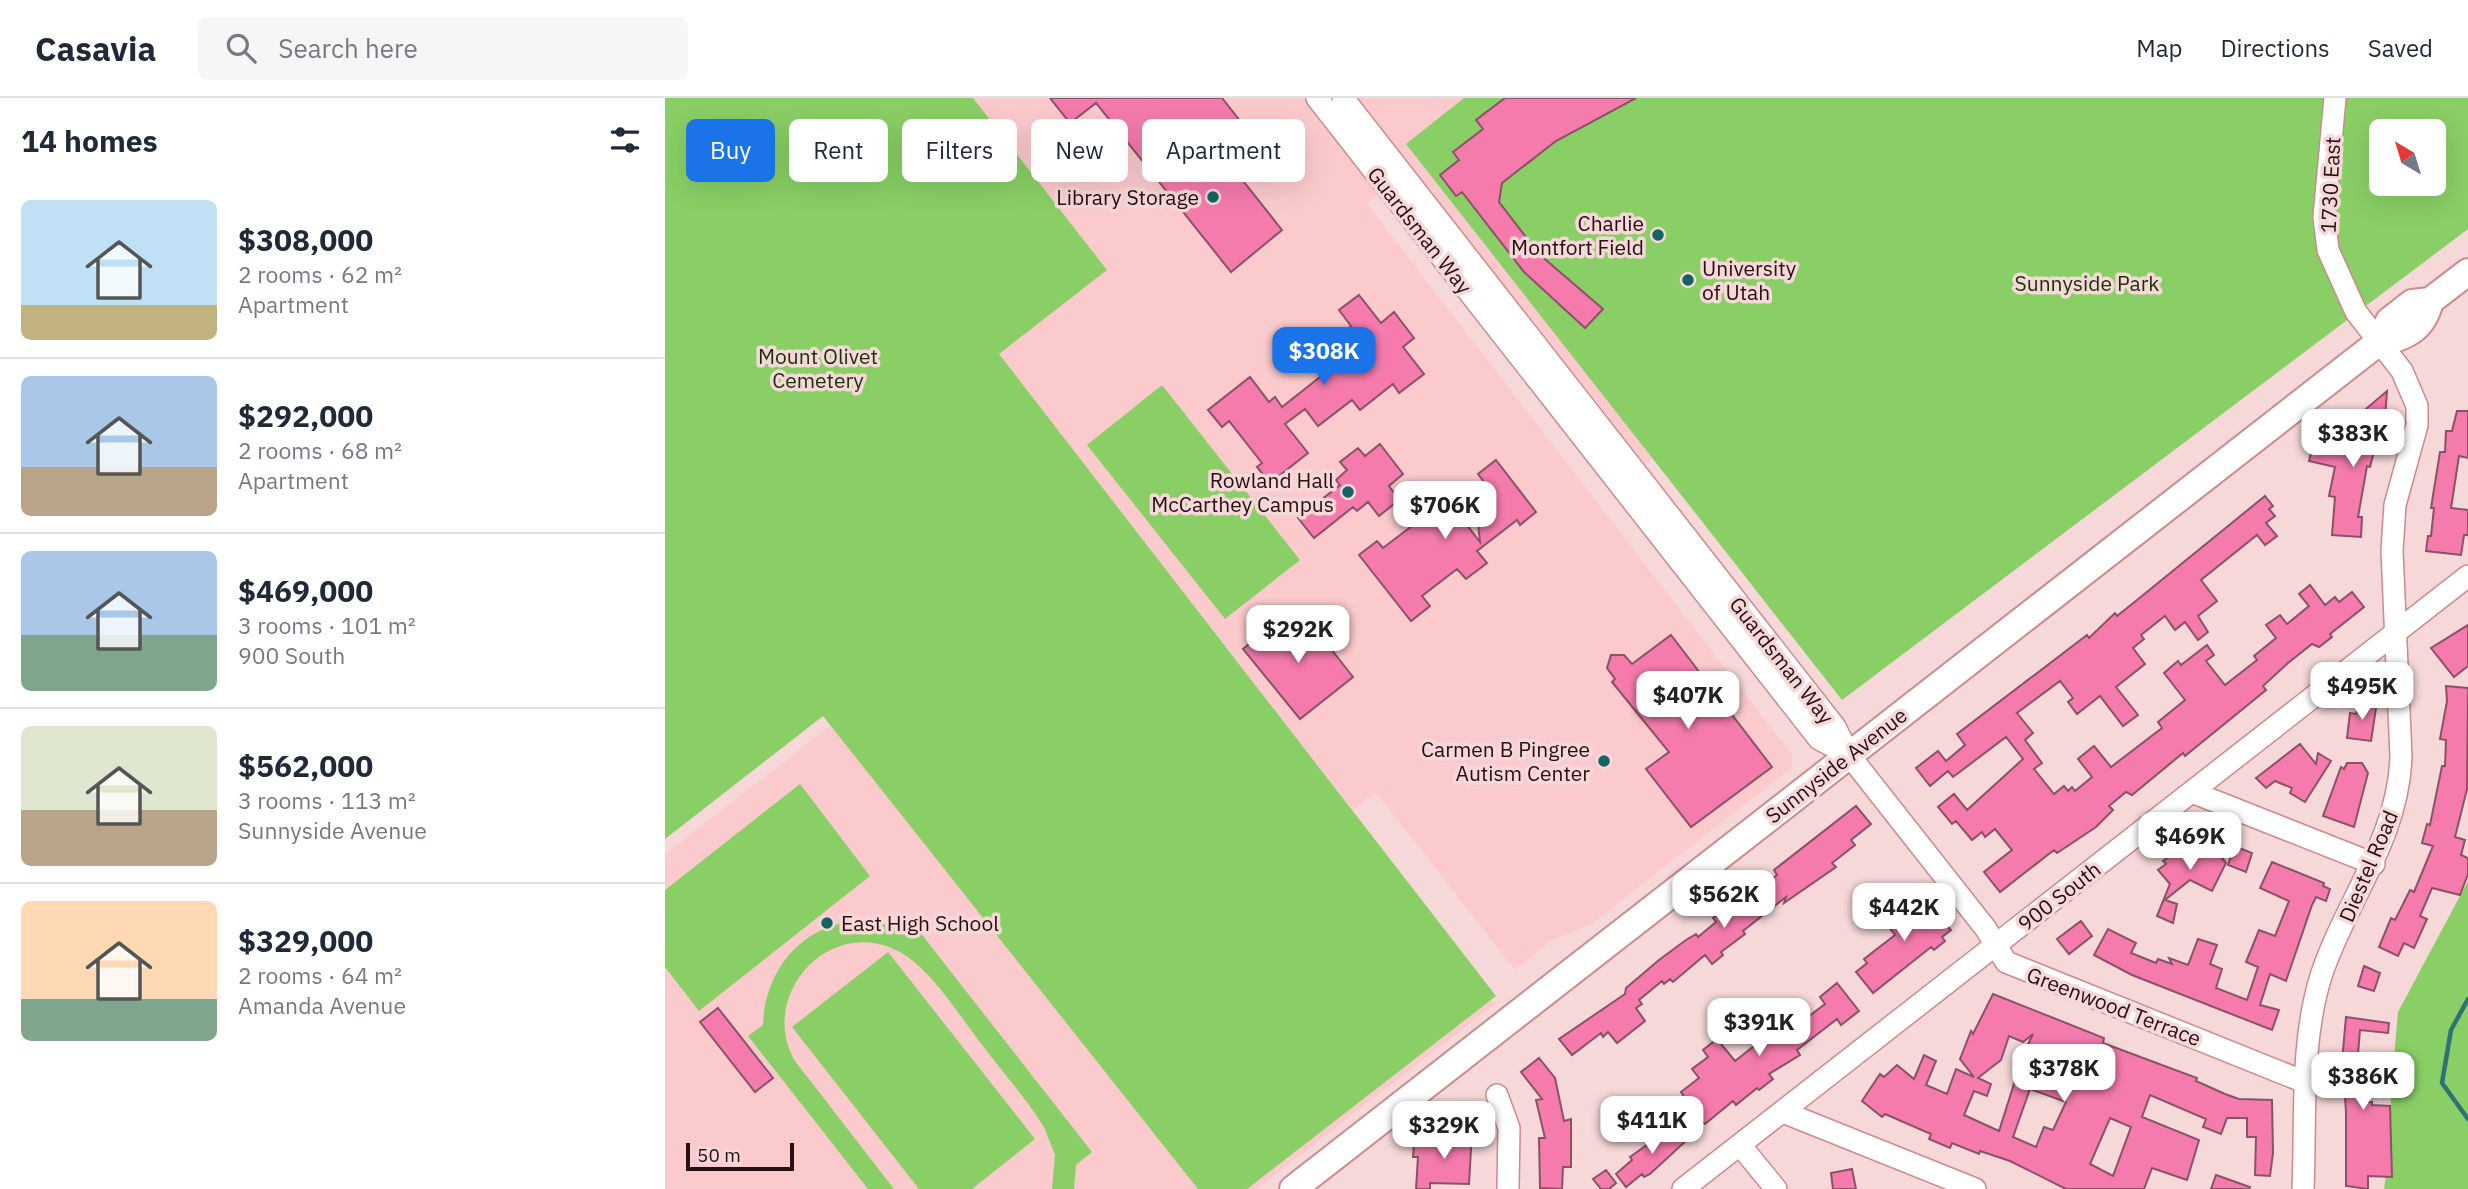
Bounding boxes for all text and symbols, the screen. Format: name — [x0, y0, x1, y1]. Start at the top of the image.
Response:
search box — [198, 17, 688, 80]
text: Casavia — [35, 27, 156, 70]
icon: search — [222, 29, 260, 67]
text: Search here — [278, 31, 418, 65]
text: Map — [2136, 32, 2182, 64]
text: Directions — [2220, 32, 2330, 64]
text: Saved — [2368, 32, 2433, 64]
chip: Buy — [686, 119, 775, 182]
chip: Rent — [789, 119, 888, 182]
chip: Filters — [902, 119, 1017, 182]
chip: New — [1031, 119, 1128, 182]
chip: Apartment — [1142, 119, 1305, 182]
north arrow — [2369, 119, 2447, 196]
map controls — [2369, 119, 2446, 196]
text: 14 homes — [21, 121, 158, 160]
icon: filters — [606, 121, 644, 159]
street label: 1730 East — [2314, 136, 2346, 234]
street label: Guardsman Way — [1361, 161, 1479, 300]
place label: Library Storage — [1056, 183, 1199, 211]
marker: Library Storage — [1205, 189, 1221, 205]
place label: Charlie Montfort Field — [1511, 209, 1644, 261]
text: $308,000 — [238, 220, 373, 259]
marker: Charlie Montfort Field — [1650, 227, 1666, 243]
icon: home — [77, 228, 161, 312]
place label: University of Utah — [1702, 254, 1797, 306]
text: 2 rooms · 62 m² — [238, 259, 402, 289]
park label: Sunnyside Park — [2015, 269, 2159, 297]
marker: University of Utah — [1680, 272, 1696, 288]
text: Apartment — [238, 289, 349, 319]
pin: $308K — [1275, 328, 1373, 387]
text: $308K — [1288, 335, 1360, 365]
park label: Mount Olivet Cemetery — [758, 342, 878, 394]
text: $292,000 — [238, 396, 373, 435]
icon: home — [77, 404, 161, 488]
pin: $383K — [2304, 410, 2402, 469]
text: $383K — [2317, 417, 2389, 447]
text: 2 rooms · 68 m² — [238, 435, 402, 465]
text: Apartment — [238, 465, 349, 495]
place label: Rowland Hall McCarthey Campus — [1151, 466, 1334, 518]
pin: $706K — [1396, 482, 1494, 541]
marker: Rowland Hall McCarthey Campus — [1340, 484, 1356, 500]
text: $706K — [1409, 489, 1481, 519]
text: $469,000 — [238, 571, 373, 610]
icon: home — [77, 579, 161, 663]
street label: Guardsman Way — [1723, 591, 1841, 730]
pin: $292K — [1249, 606, 1347, 665]
text: 3 rooms · 101 m² — [238, 610, 416, 640]
text: $292K — [1262, 613, 1334, 643]
text: 900 South — [238, 640, 345, 670]
pin: $495K — [2313, 662, 2411, 722]
text: $495K — [2326, 670, 2398, 700]
pin: $407K — [1639, 672, 1737, 731]
text: $407K — [1652, 679, 1724, 709]
street label: Sunnyside Avenue — [1759, 701, 1913, 829]
place label: Carmen B Pingree Autism Center — [1421, 735, 1590, 787]
text: $562,000 — [238, 746, 373, 785]
marker: Carmen B Pingree Autism Center — [1596, 753, 1612, 769]
icon: home — [77, 754, 161, 838]
text: 3 rooms · 113 m² — [238, 785, 416, 815]
street label: Diestel Road — [2332, 806, 2404, 926]
pin: $469K — [2141, 812, 2239, 872]
text: Sunnyside Avenue — [238, 815, 427, 845]
text: $469K — [2154, 820, 2226, 850]
street label: 900 South — [2012, 855, 2106, 937]
pin: $562K — [1675, 870, 1773, 930]
text: $562K — [1688, 878, 1760, 908]
pin: $442K — [1855, 884, 1953, 943]
text: $442K — [1868, 891, 1940, 921]
place label: East High School — [841, 909, 999, 937]
marker: East High School — [819, 915, 835, 931]
text: $329,000 — [238, 921, 373, 960]
icon: home — [77, 929, 161, 1013]
text: 2 rooms · 64 m² — [238, 960, 402, 990]
street label: Greenwood Terrace — [2023, 960, 2205, 1052]
text: Amanda Avenue — [238, 990, 406, 1020]
pin: $391K — [1710, 998, 1808, 1058]
text: $391K — [1723, 1006, 1795, 1036]
pin: $378K — [2015, 1044, 2113, 1104]
text: $378K — [2028, 1052, 2100, 1082]
pin: $386K — [2314, 1052, 2412, 1112]
text: $386K — [2327, 1060, 2399, 1090]
pin: $411K — [1603, 1096, 1701, 1156]
pin: $329K — [1395, 1102, 1493, 1161]
text: $411K — [1616, 1104, 1688, 1134]
text: $329K — [1408, 1109, 1480, 1139]
scale bar — [686, 1140, 795, 1172]
text: 50 m — [697, 1143, 741, 1167]

